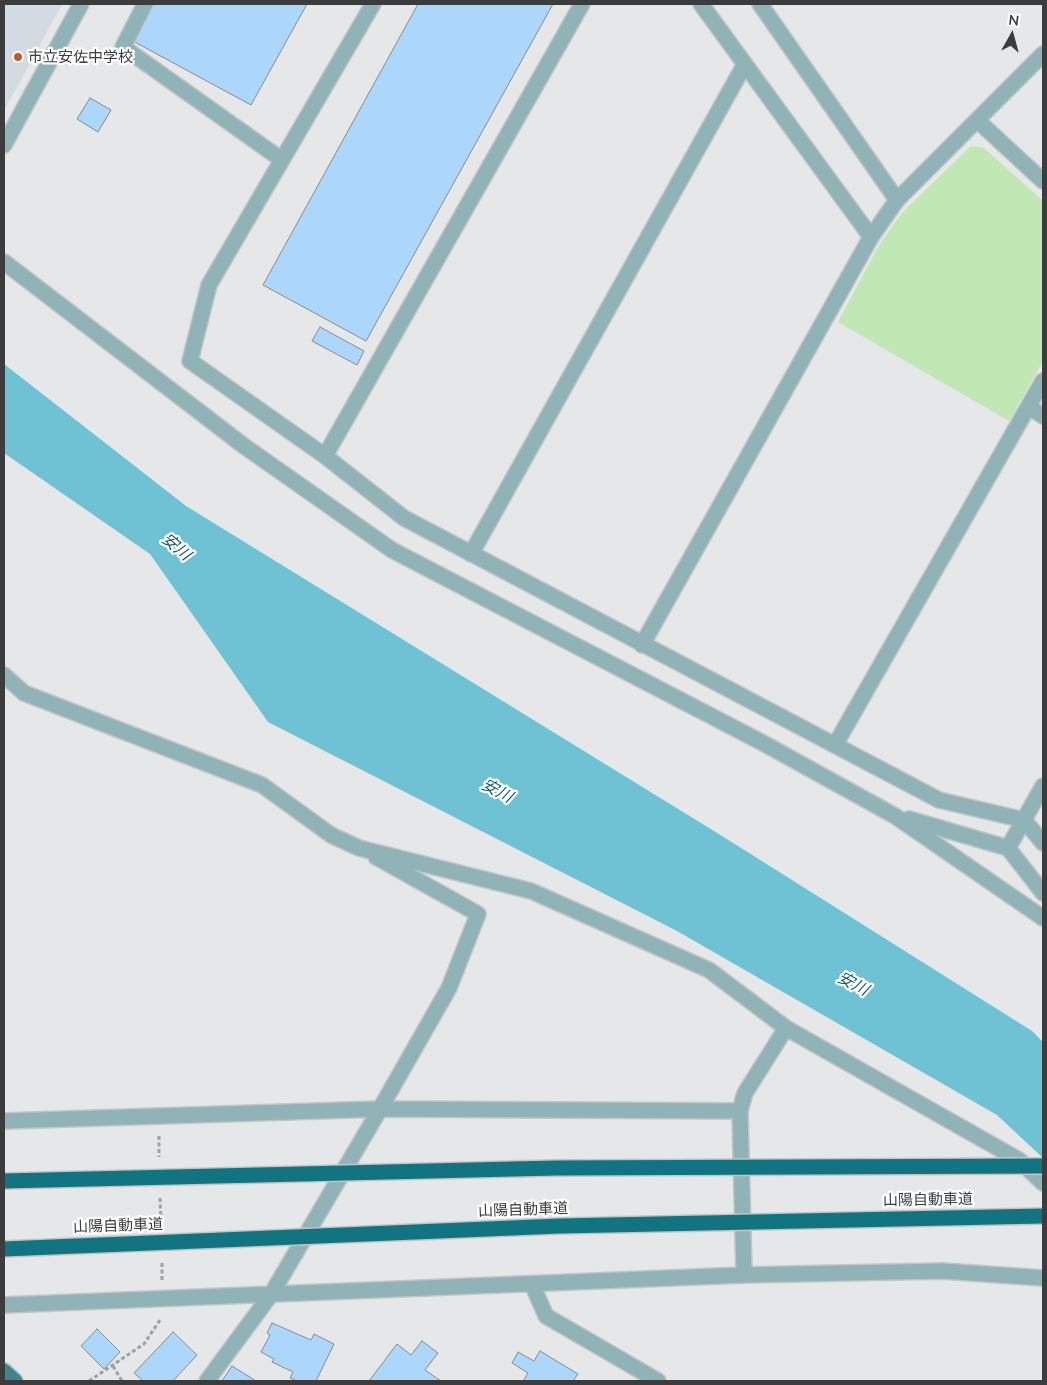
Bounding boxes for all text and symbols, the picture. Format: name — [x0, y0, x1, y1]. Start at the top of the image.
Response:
north arrow — [987, 10, 1037, 60]
text: N — [1007, 11, 1020, 30]
place label: 市立安佐中学校 — [28, 48, 133, 66]
marker: 市立安佐中学校 — [12, 51, 24, 63]
water label: 安川 — [158, 529, 194, 565]
water label: 安川 — [478, 775, 516, 807]
water label: 安川 — [834, 968, 872, 1000]
street label: 山陽自動車道 — [883, 1190, 973, 1210]
street label: 山陽自動車道 — [478, 1199, 568, 1221]
street label: 山陽自動車道 — [73, 1215, 163, 1237]

